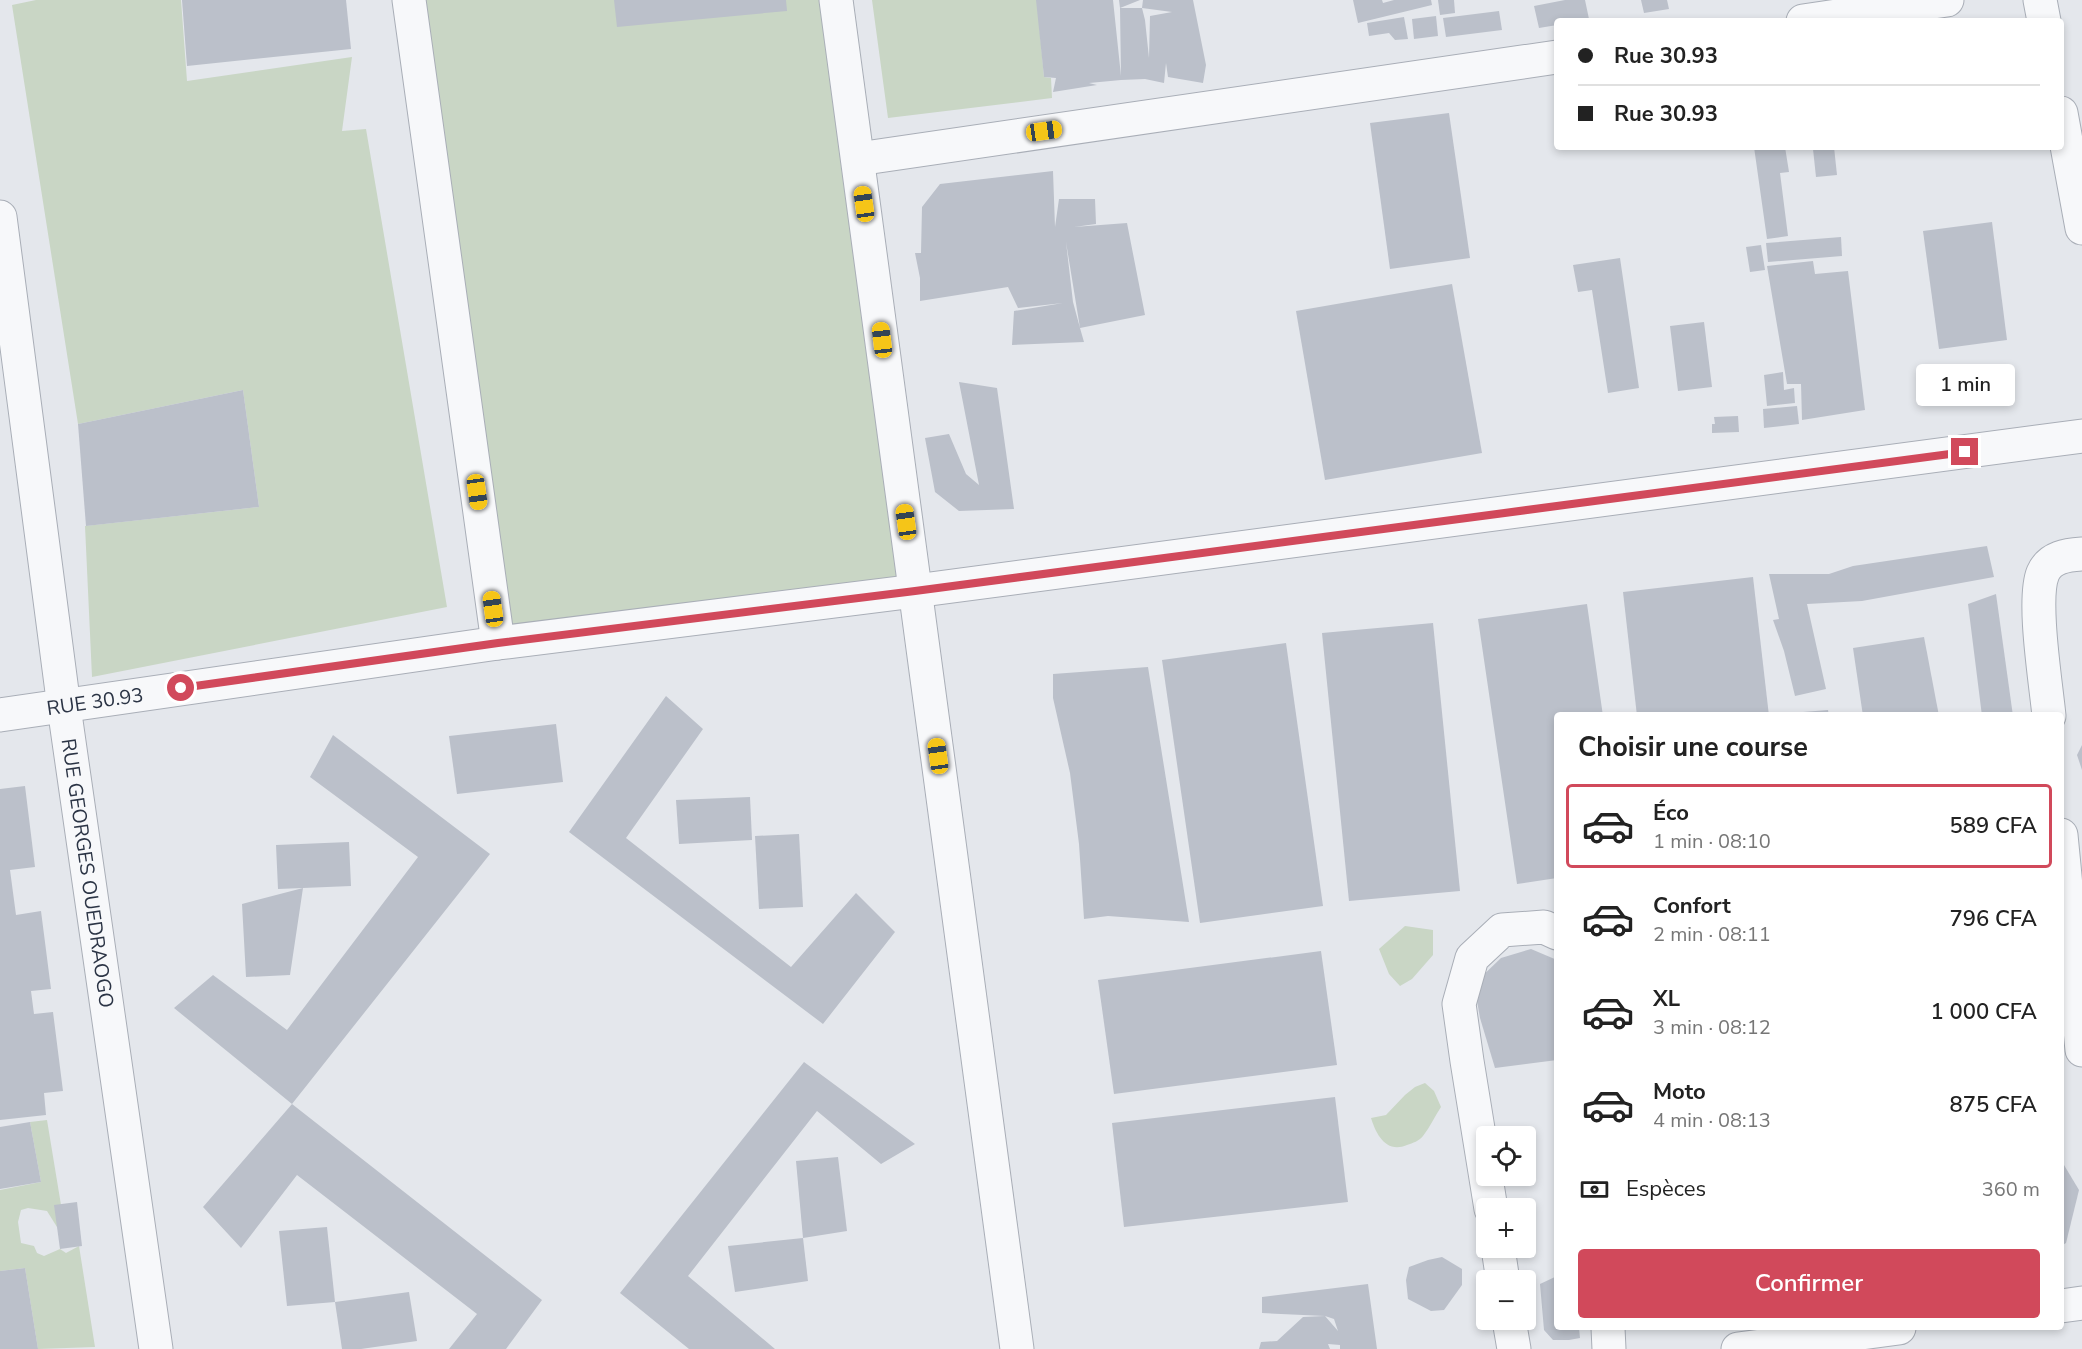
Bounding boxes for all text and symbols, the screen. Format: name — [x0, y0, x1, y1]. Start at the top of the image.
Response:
text: Rue 30.93 — [1614, 41, 1718, 71]
text: Rue 30.93 — [1614, 99, 1718, 129]
car — [1025, 120, 1063, 142]
car — [853, 185, 875, 223]
car — [871, 321, 893, 359]
callout: 1 min — [1916, 365, 2014, 407]
text: 1 min — [1940, 371, 1991, 398]
route end — [1951, 438, 1978, 465]
car — [466, 473, 488, 511]
car — [895, 503, 917, 541]
car — [482, 590, 504, 628]
route start — [167, 674, 194, 701]
street label: RUE 30.93 — [45, 681, 145, 722]
text: Choisir une course — [1578, 729, 1808, 766]
street label: RUE GEORGES OUEDRAOGO — [55, 737, 120, 1010]
car — [927, 737, 949, 775]
text: Éco — [1653, 798, 1689, 828]
icon: car — [1581, 799, 1635, 853]
text: 589 CFA — [1950, 811, 2037, 841]
text: 1 min · 08:10 — [1653, 828, 1771, 855]
text: Confort — [1653, 891, 1731, 921]
icon: car — [1581, 892, 1635, 946]
text: 796 CFA — [1950, 904, 2037, 934]
text: 2 min · 08:11 — [1653, 921, 1771, 948]
text: XL — [1653, 984, 1680, 1014]
icon: car — [1581, 985, 1635, 1039]
text: 1 000 CFA — [1931, 997, 2037, 1027]
text: 3 min · 08:12 — [1653, 1014, 1771, 1041]
text: Moto — [1653, 1077, 1706, 1107]
icon: car — [1581, 1078, 1635, 1132]
text: 875 CFA — [1950, 1090, 2037, 1120]
text: 4 min · 08:13 — [1653, 1107, 1771, 1134]
map controls — [1476, 1126, 1536, 1330]
button: locate — [1476, 1126, 1536, 1186]
icon: cash — [1578, 1173, 1611, 1206]
text: Espèces — [1626, 1174, 1706, 1204]
text: 360 m — [1982, 1176, 2040, 1203]
button: + — [1476, 1198, 1536, 1258]
button: Confirmer — [1578, 1249, 2040, 1318]
button: − — [1476, 1270, 1536, 1330]

